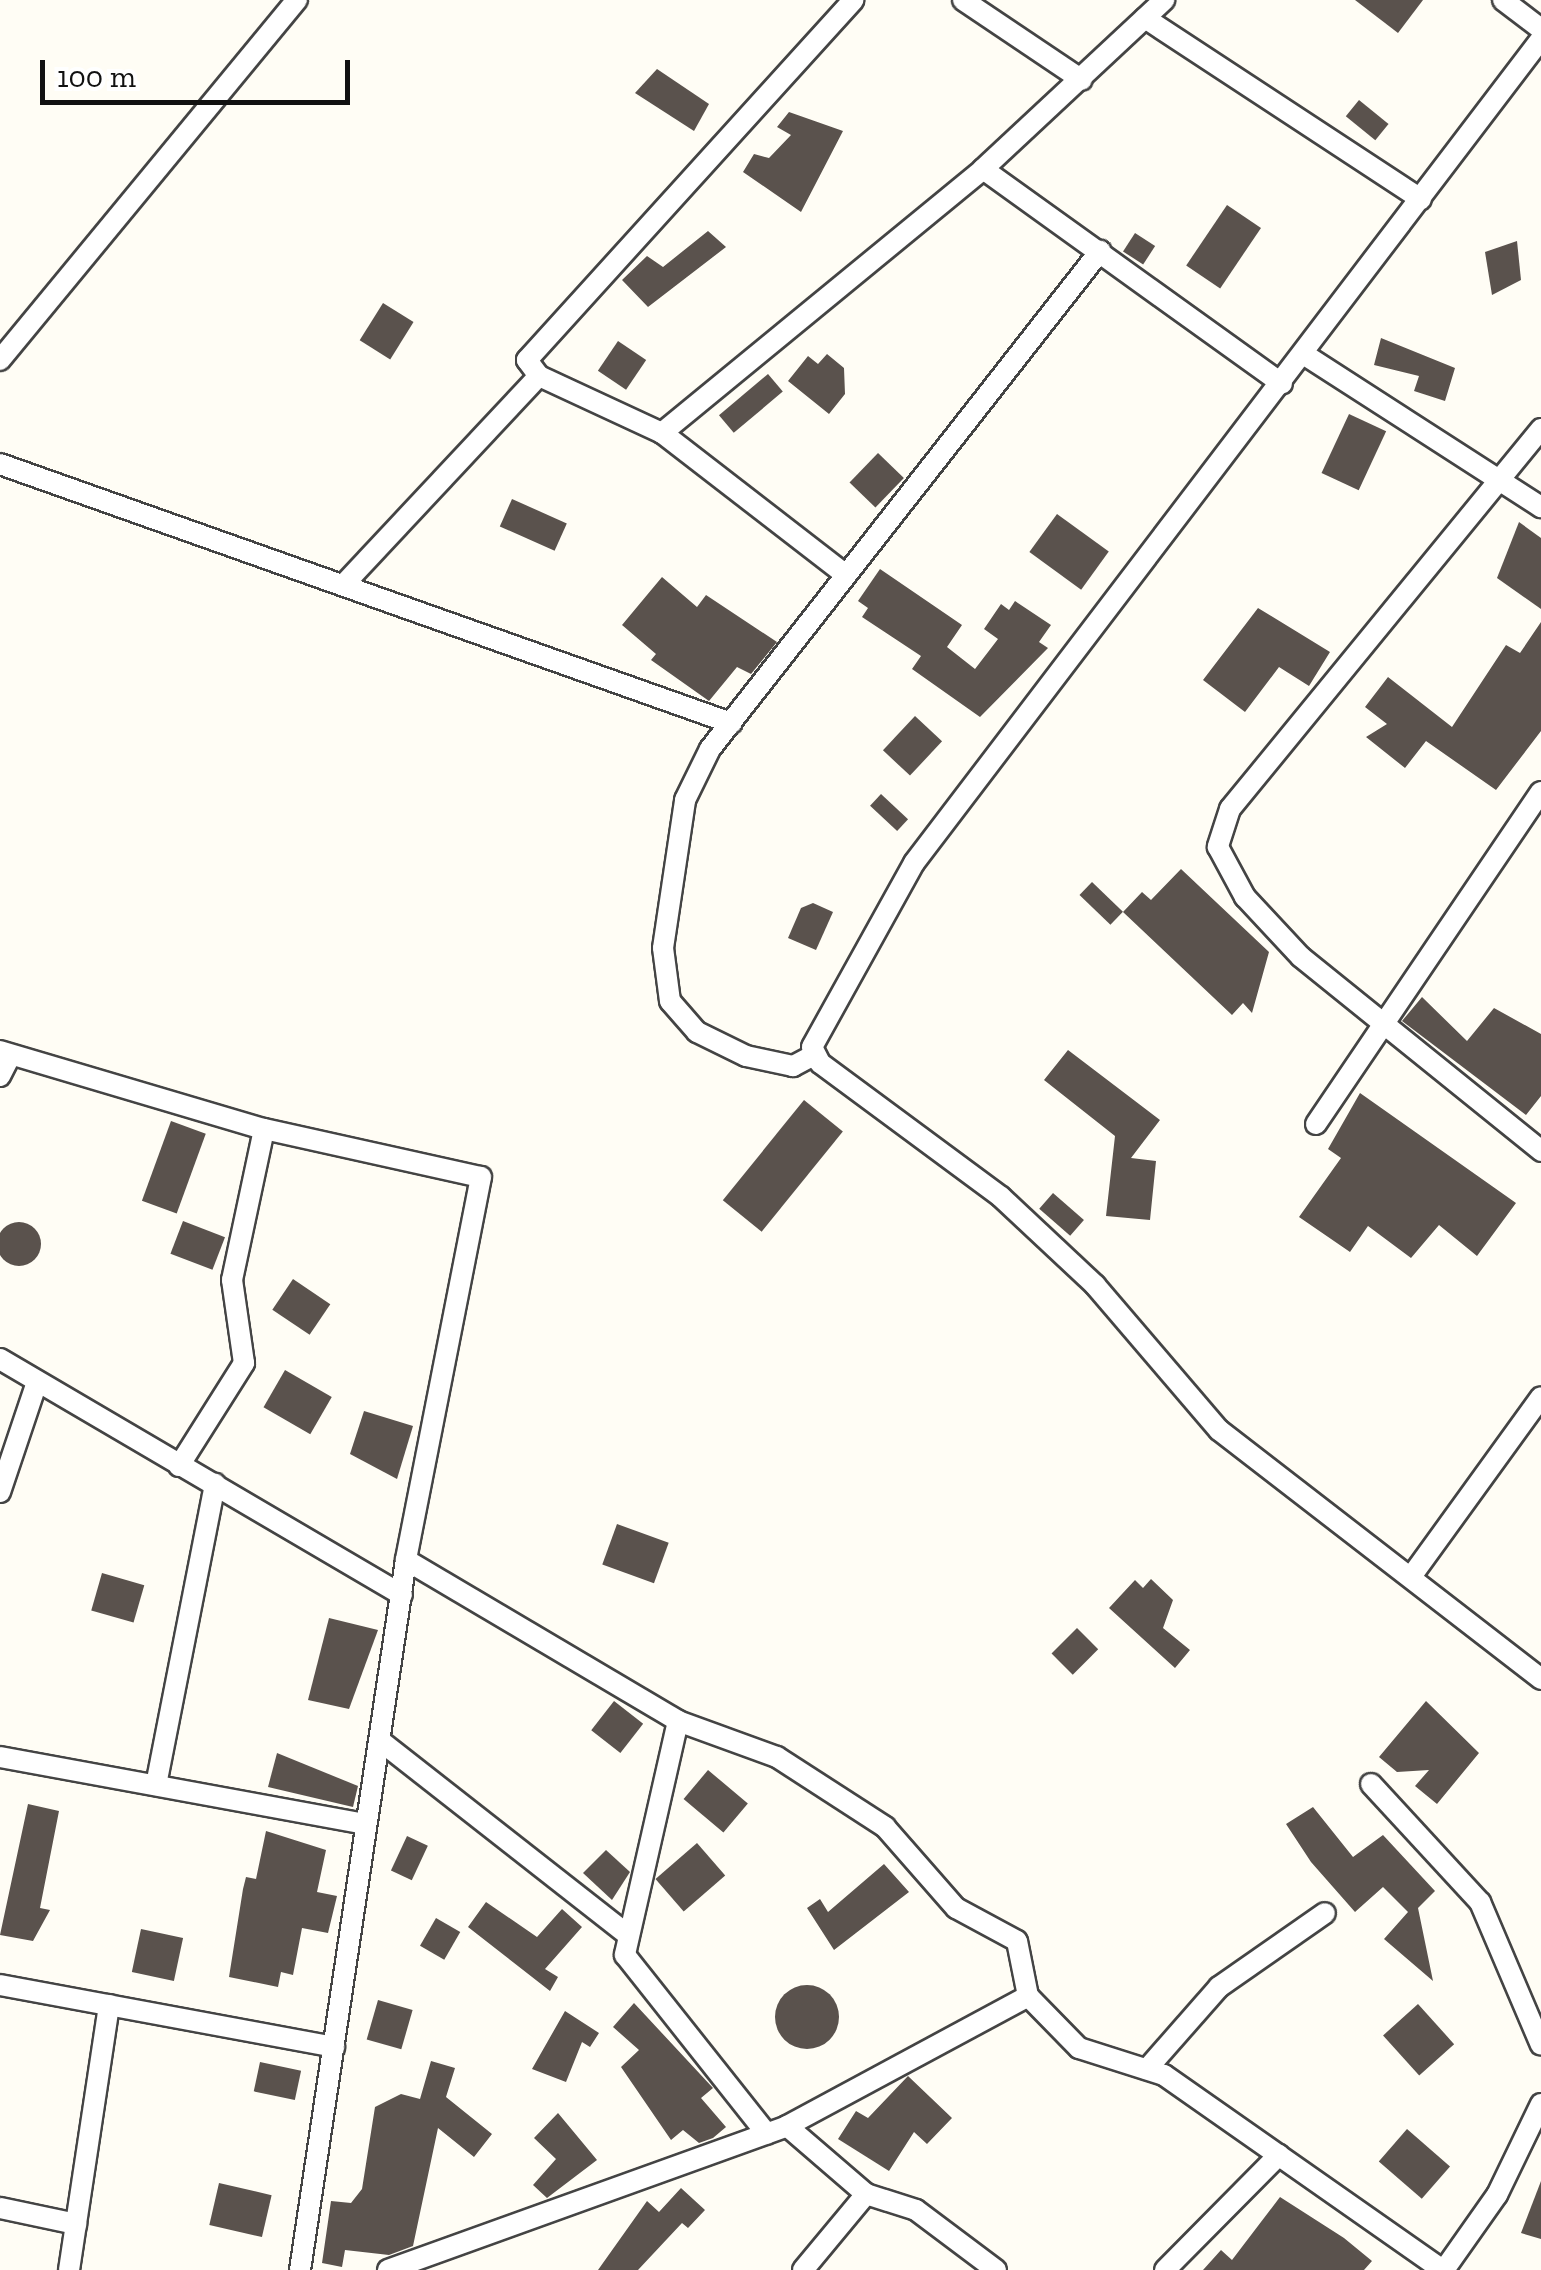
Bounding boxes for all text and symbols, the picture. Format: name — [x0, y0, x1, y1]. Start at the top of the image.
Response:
scale bar — [45, 40, 355, 102]
text: 100 m — [57, 59, 136, 95]

